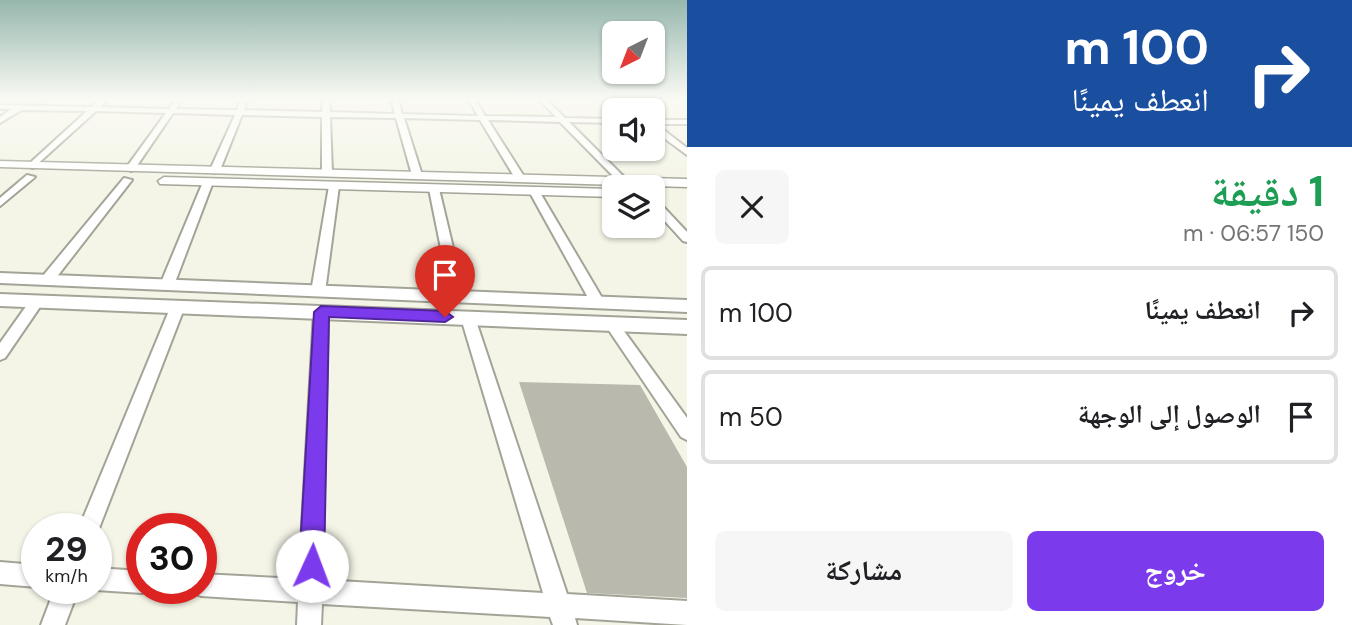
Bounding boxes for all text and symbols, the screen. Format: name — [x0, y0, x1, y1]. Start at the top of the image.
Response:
text: 100 m — [1065, 15, 1209, 79]
north arrow — [602, 21, 665, 84]
map controls — [602, 21, 665, 238]
icon: right — [1233, 28, 1324, 119]
text: انعطف يمينًا — [1071, 79, 1209, 121]
button: sound — [602, 98, 665, 161]
text: 1 دقيقة — [1211, 164, 1324, 219]
button: close — [715, 170, 789, 244]
button: layers — [602, 175, 665, 238]
text: 150 m · 06:57 — [1183, 218, 1324, 248]
pin — [415, 245, 475, 317]
icon: arrive — [426, 256, 464, 294]
text: انعطف يمينًا — [1145, 293, 1261, 327]
icon: right — [1282, 294, 1320, 332]
text: 100 m — [719, 296, 793, 330]
text: الوصول إلى الوجهة — [1078, 397, 1261, 431]
icon: arrive — [1282, 398, 1320, 436]
text: 50 m — [719, 400, 783, 434]
speed limit sign: 30 — [126, 513, 217, 604]
text: 29 — [45, 526, 88, 572]
position arrow — [275, 529, 349, 603]
button: مشاركة — [715, 531, 1013, 611]
button: خروج — [1027, 531, 1324, 611]
text: km/h — [45, 564, 88, 588]

